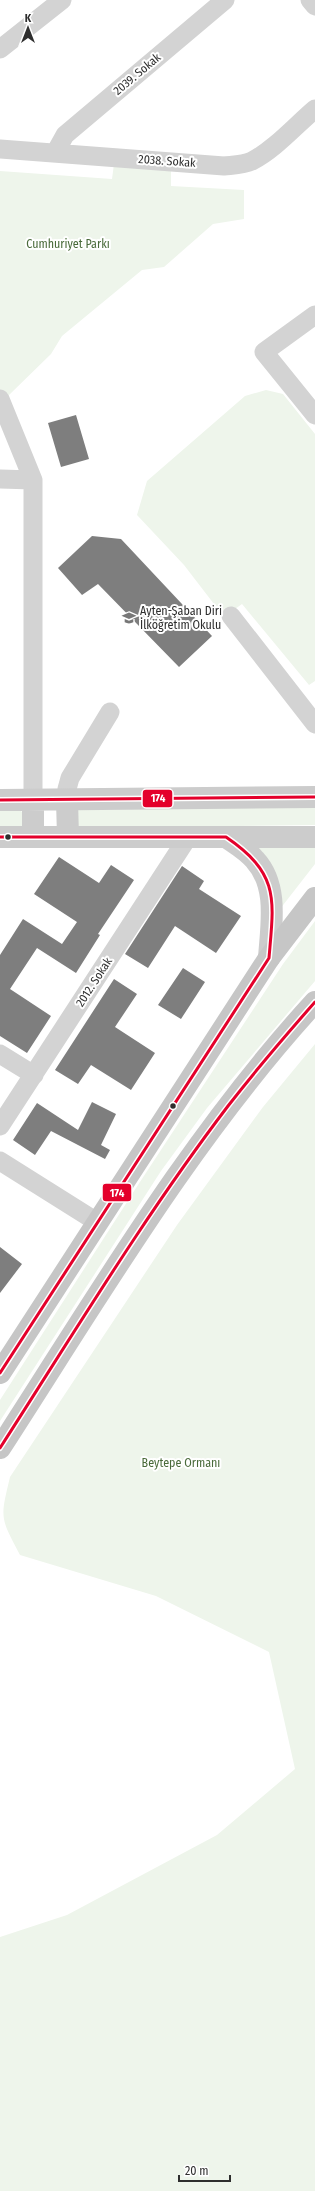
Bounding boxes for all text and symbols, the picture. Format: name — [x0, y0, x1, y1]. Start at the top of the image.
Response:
north arrow — [8, 8, 48, 48]
text: K — [25, 12, 32, 25]
street label: 2039. Sokak — [111, 50, 164, 98]
street label: 2038. Sokak — [138, 152, 196, 170]
park label: Cumhuriyet Parkı — [26, 237, 110, 251]
place label: Ayten-Şaban Diri İlköğretim Okulu — [140, 604, 222, 632]
school or university icon: Ayten-Şaban Diri İlköğretim Okulu — [121, 610, 137, 626]
line badge: 174 — [142, 789, 173, 808]
text: 174 — [151, 792, 166, 805]
unlabelled marker — [3, 832, 13, 842]
street label: 2012. Sokak — [73, 954, 115, 1009]
unlabelled marker — [168, 1101, 178, 1111]
line badge: 174 — [102, 1183, 132, 1202]
text: 174 — [110, 1187, 125, 1200]
park label: Beytepe Ormanı — [142, 1456, 220, 1470]
scale bar — [179, 2157, 230, 2183]
text: 20 m — [185, 2164, 209, 2178]

